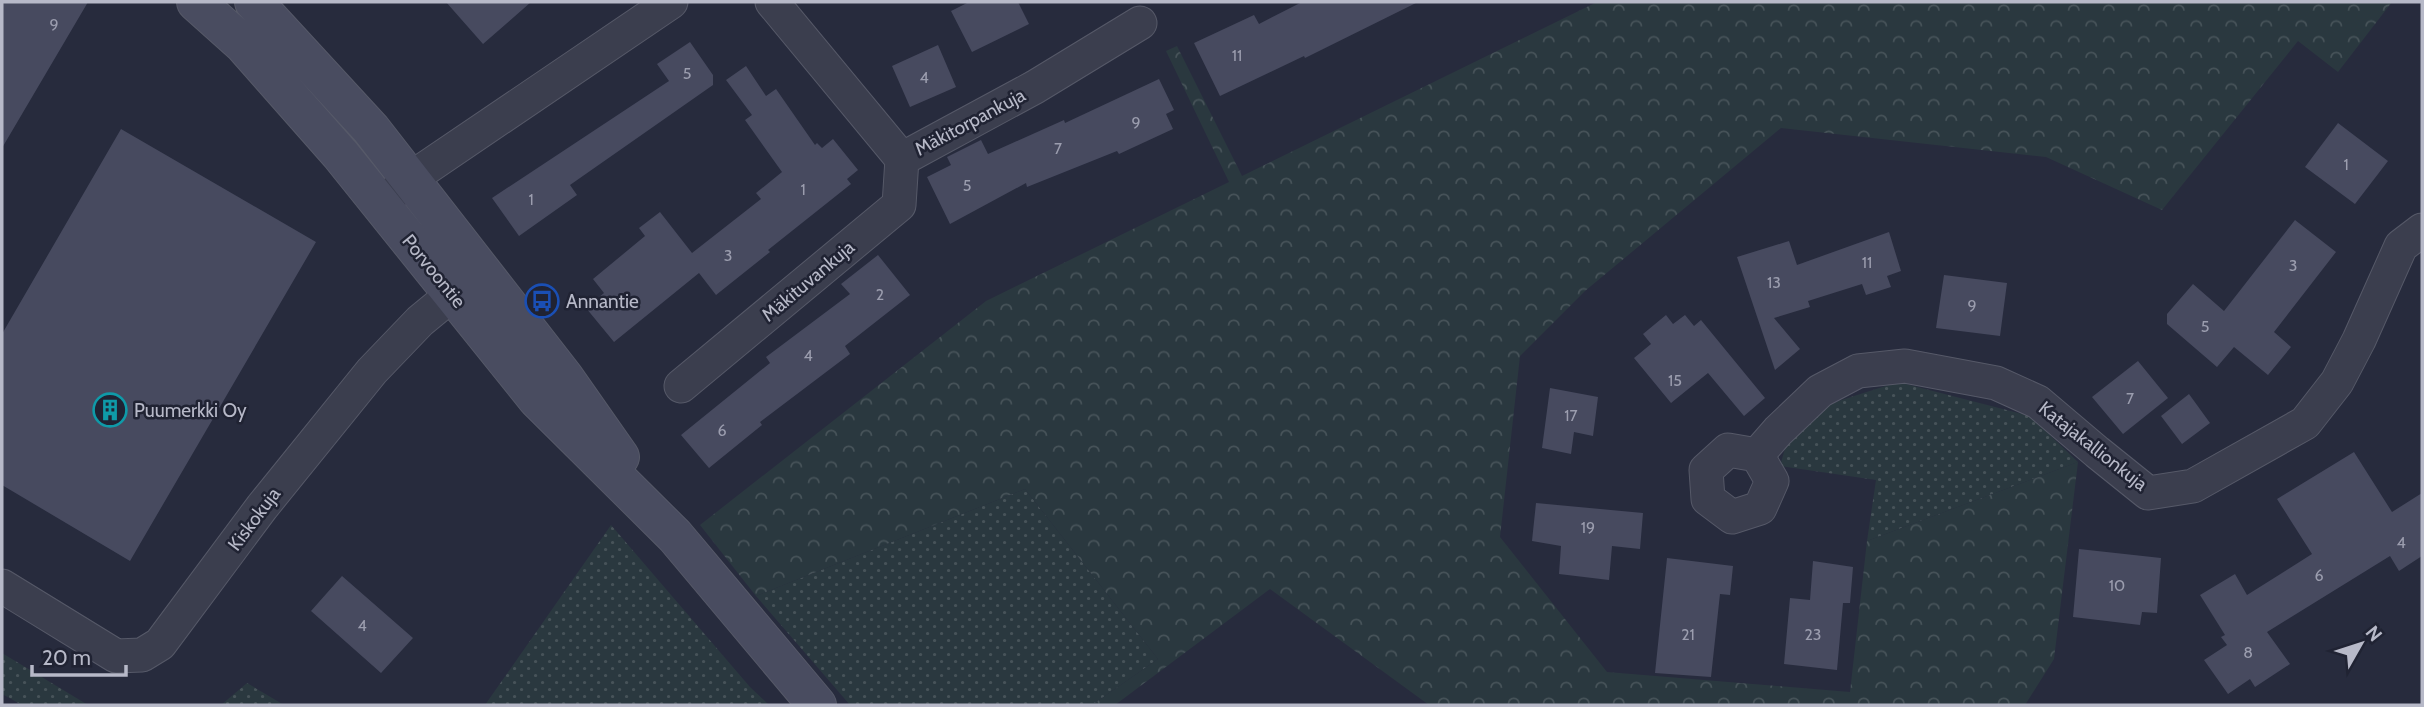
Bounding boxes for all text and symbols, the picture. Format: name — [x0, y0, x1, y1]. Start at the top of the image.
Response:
house number: 9 — [49, 15, 59, 34]
house number: 11 — [1232, 46, 1242, 65]
house number: 5 — [683, 64, 691, 83]
house number: 4 — [919, 68, 929, 87]
street label: Mäkitorpankuja — [911, 83, 1029, 161]
house number: 9 — [1131, 113, 1141, 132]
house number: 7 — [1054, 139, 1062, 158]
house number: 1 — [2343, 155, 2349, 174]
house number: 5 — [963, 176, 971, 195]
house number: 1 — [800, 180, 806, 199]
house number: 1 — [528, 190, 534, 209]
street label: Porvoontie — [397, 230, 471, 313]
street label: Mäkituvankuja — [757, 236, 859, 326]
house number: 3 — [724, 246, 732, 265]
house number: 11 — [1862, 253, 1872, 272]
house number: 3 — [2289, 256, 2297, 275]
house number: 13 — [1767, 273, 1781, 292]
bus stop icon: Annantie — [523, 282, 561, 320]
house number: 2 — [876, 285, 884, 304]
place label: Annantie — [566, 290, 639, 313]
house number: 9 — [1967, 296, 1977, 315]
house number: 5 — [2201, 317, 2209, 336]
house number: 4 — [803, 346, 813, 365]
house number: 15 — [1668, 371, 1682, 390]
house number: 7 — [2126, 389, 2134, 408]
building icon: Puumerkki Oy — [91, 391, 129, 429]
street label: Katajakallionkuja — [2034, 396, 2152, 496]
place label: Puumerkki Oy — [134, 399, 247, 422]
house number: 17 — [1564, 406, 1578, 425]
house number: 6 — [717, 421, 727, 440]
street label: Kiskokuja — [223, 483, 285, 555]
house number: 19 — [1581, 518, 1595, 537]
house number: 4 — [2396, 533, 2406, 552]
house number: 6 — [2314, 566, 2324, 585]
house number: 10 — [2109, 576, 2125, 595]
north arrow — [2326, 609, 2396, 679]
house number: 4 — [357, 616, 367, 635]
text: N — [2361, 621, 2387, 646]
house number: 21 — [1681, 625, 1695, 644]
house number: 23 — [1804, 625, 1822, 644]
scale bar — [32, 634, 126, 678]
house number: 8 — [2243, 643, 2253, 662]
text: 20 m — [42, 645, 91, 670]

